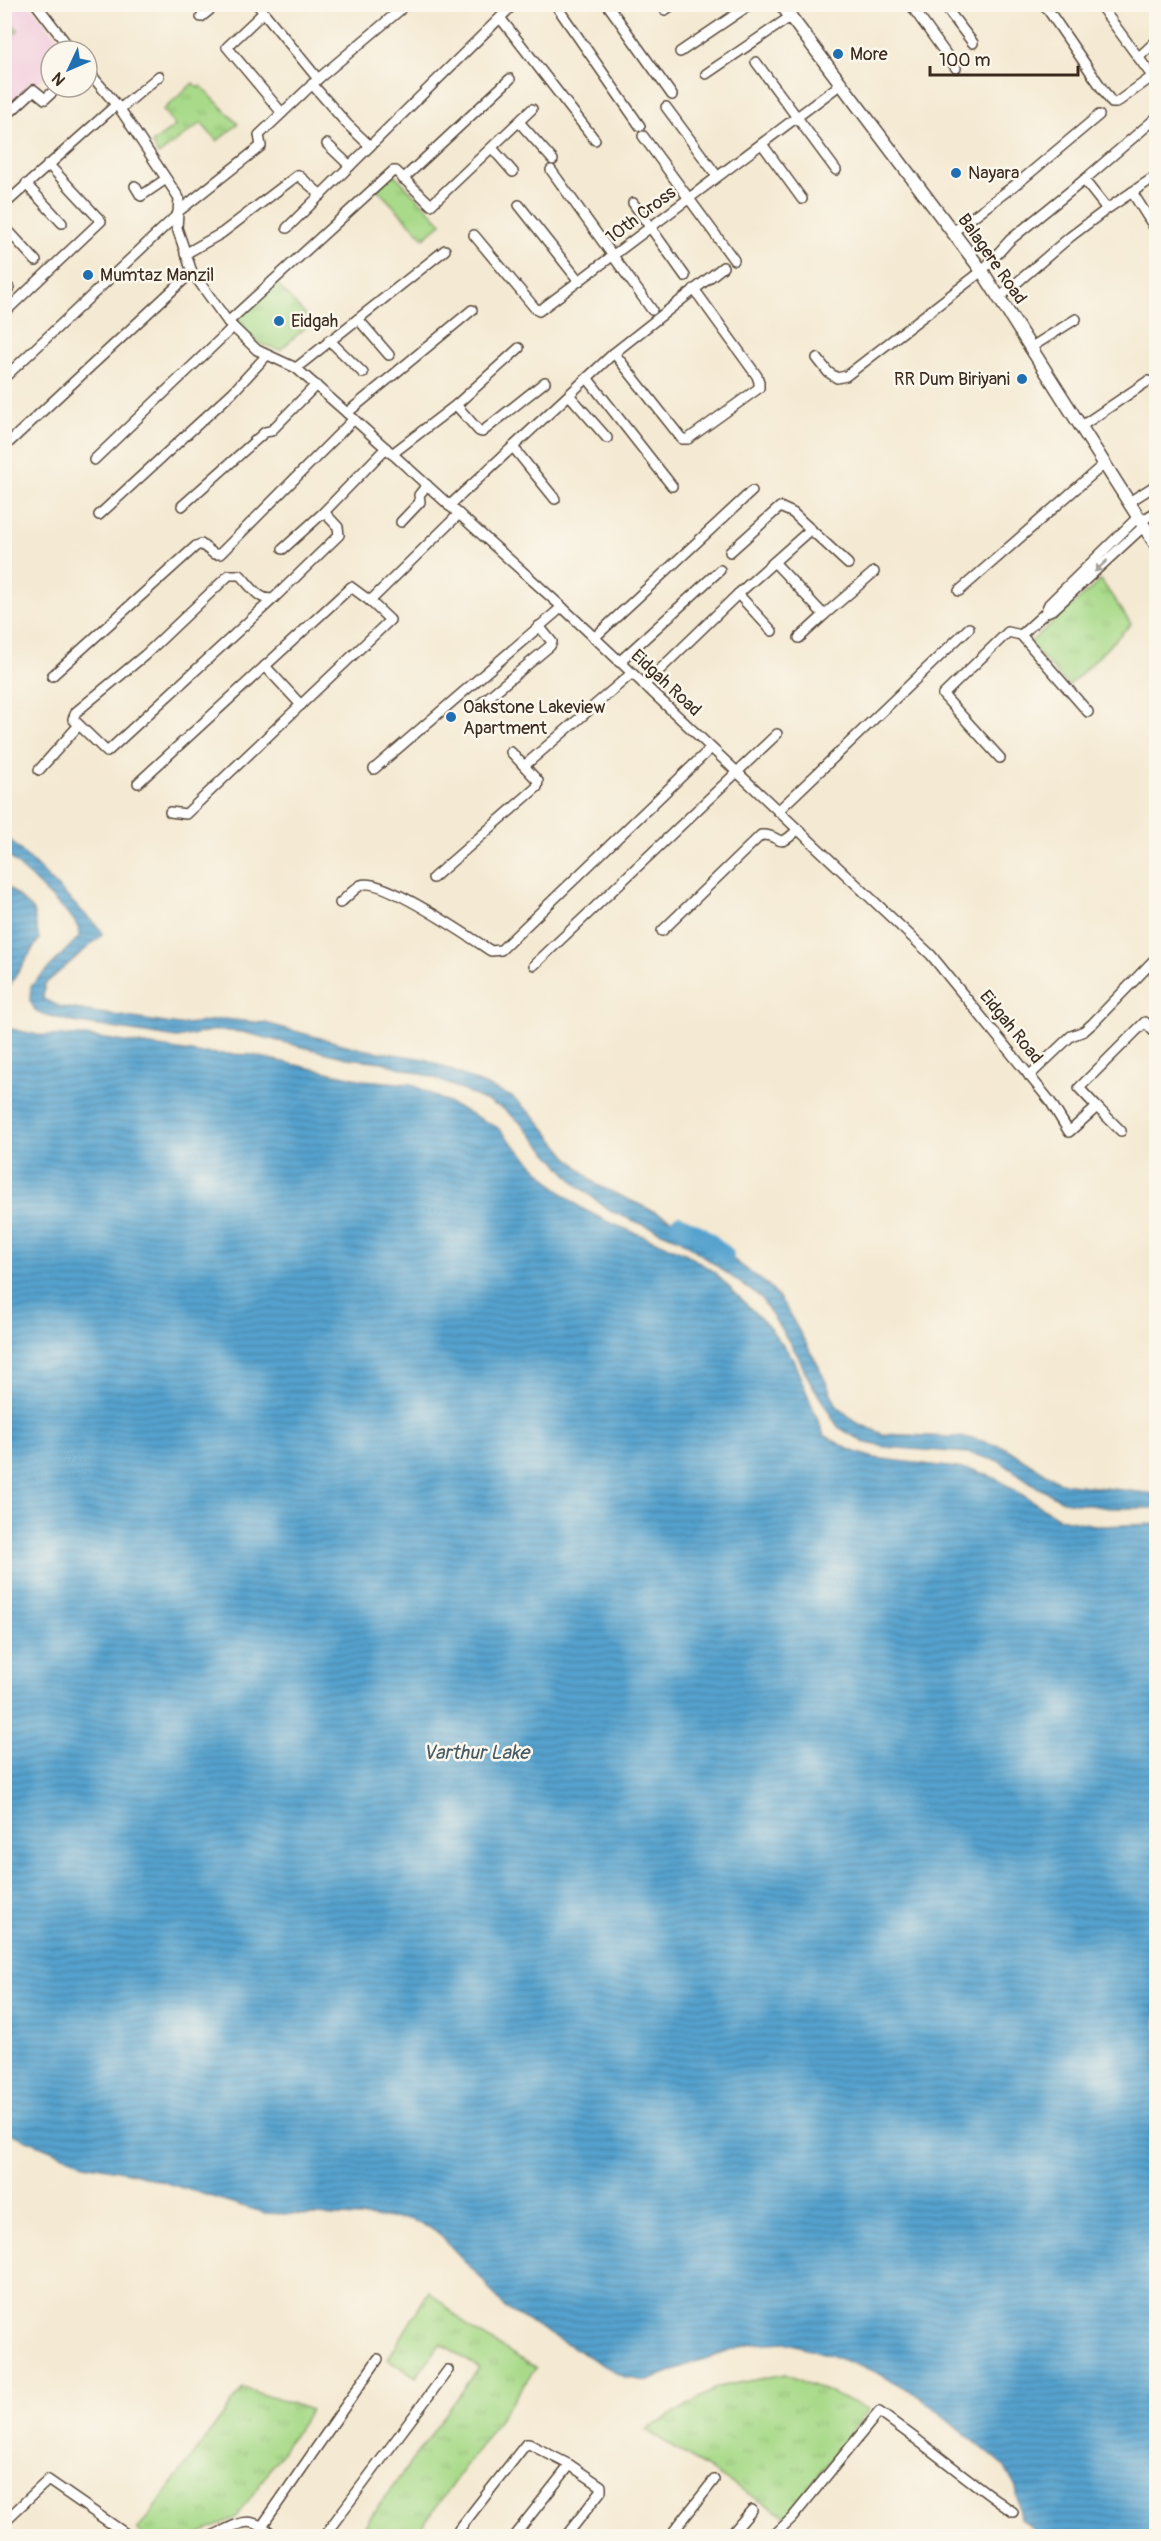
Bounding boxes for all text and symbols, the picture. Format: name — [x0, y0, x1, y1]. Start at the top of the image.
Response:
north arrow — [39, 39, 99, 99]
scale bar — [930, 39, 1078, 77]
place label: More — [850, 43, 888, 66]
marker: More — [831, 47, 845, 61]
text: 100 m — [939, 49, 991, 72]
text: N — [48, 68, 70, 90]
place label: Nayara — [968, 162, 1019, 185]
marker: Nayara — [949, 166, 963, 180]
street label: 10th Cross — [601, 181, 681, 249]
street label: Balagere Road — [952, 209, 1032, 309]
place label: Mumtaz Manzil — [100, 264, 214, 287]
marker: Mumtaz Manzil — [81, 268, 95, 282]
place label: Eidgah — [291, 310, 338, 333]
marker: Eidgah — [272, 314, 286, 328]
place label: RR Dum Biriyani — [894, 368, 1010, 391]
marker: RR Dum Biriyani — [1015, 372, 1029, 386]
one-way arrow — [1094, 559, 1109, 572]
street label: Eidgah Road — [626, 644, 706, 722]
place label: Oakstone Lakeview Apartment — [463, 696, 605, 740]
marker: Oakstone Lakeview Apartment — [444, 710, 458, 724]
street label: Eidgah Road — [974, 985, 1048, 1069]
water label: Varthur Lake — [423, 1740, 531, 1765]

